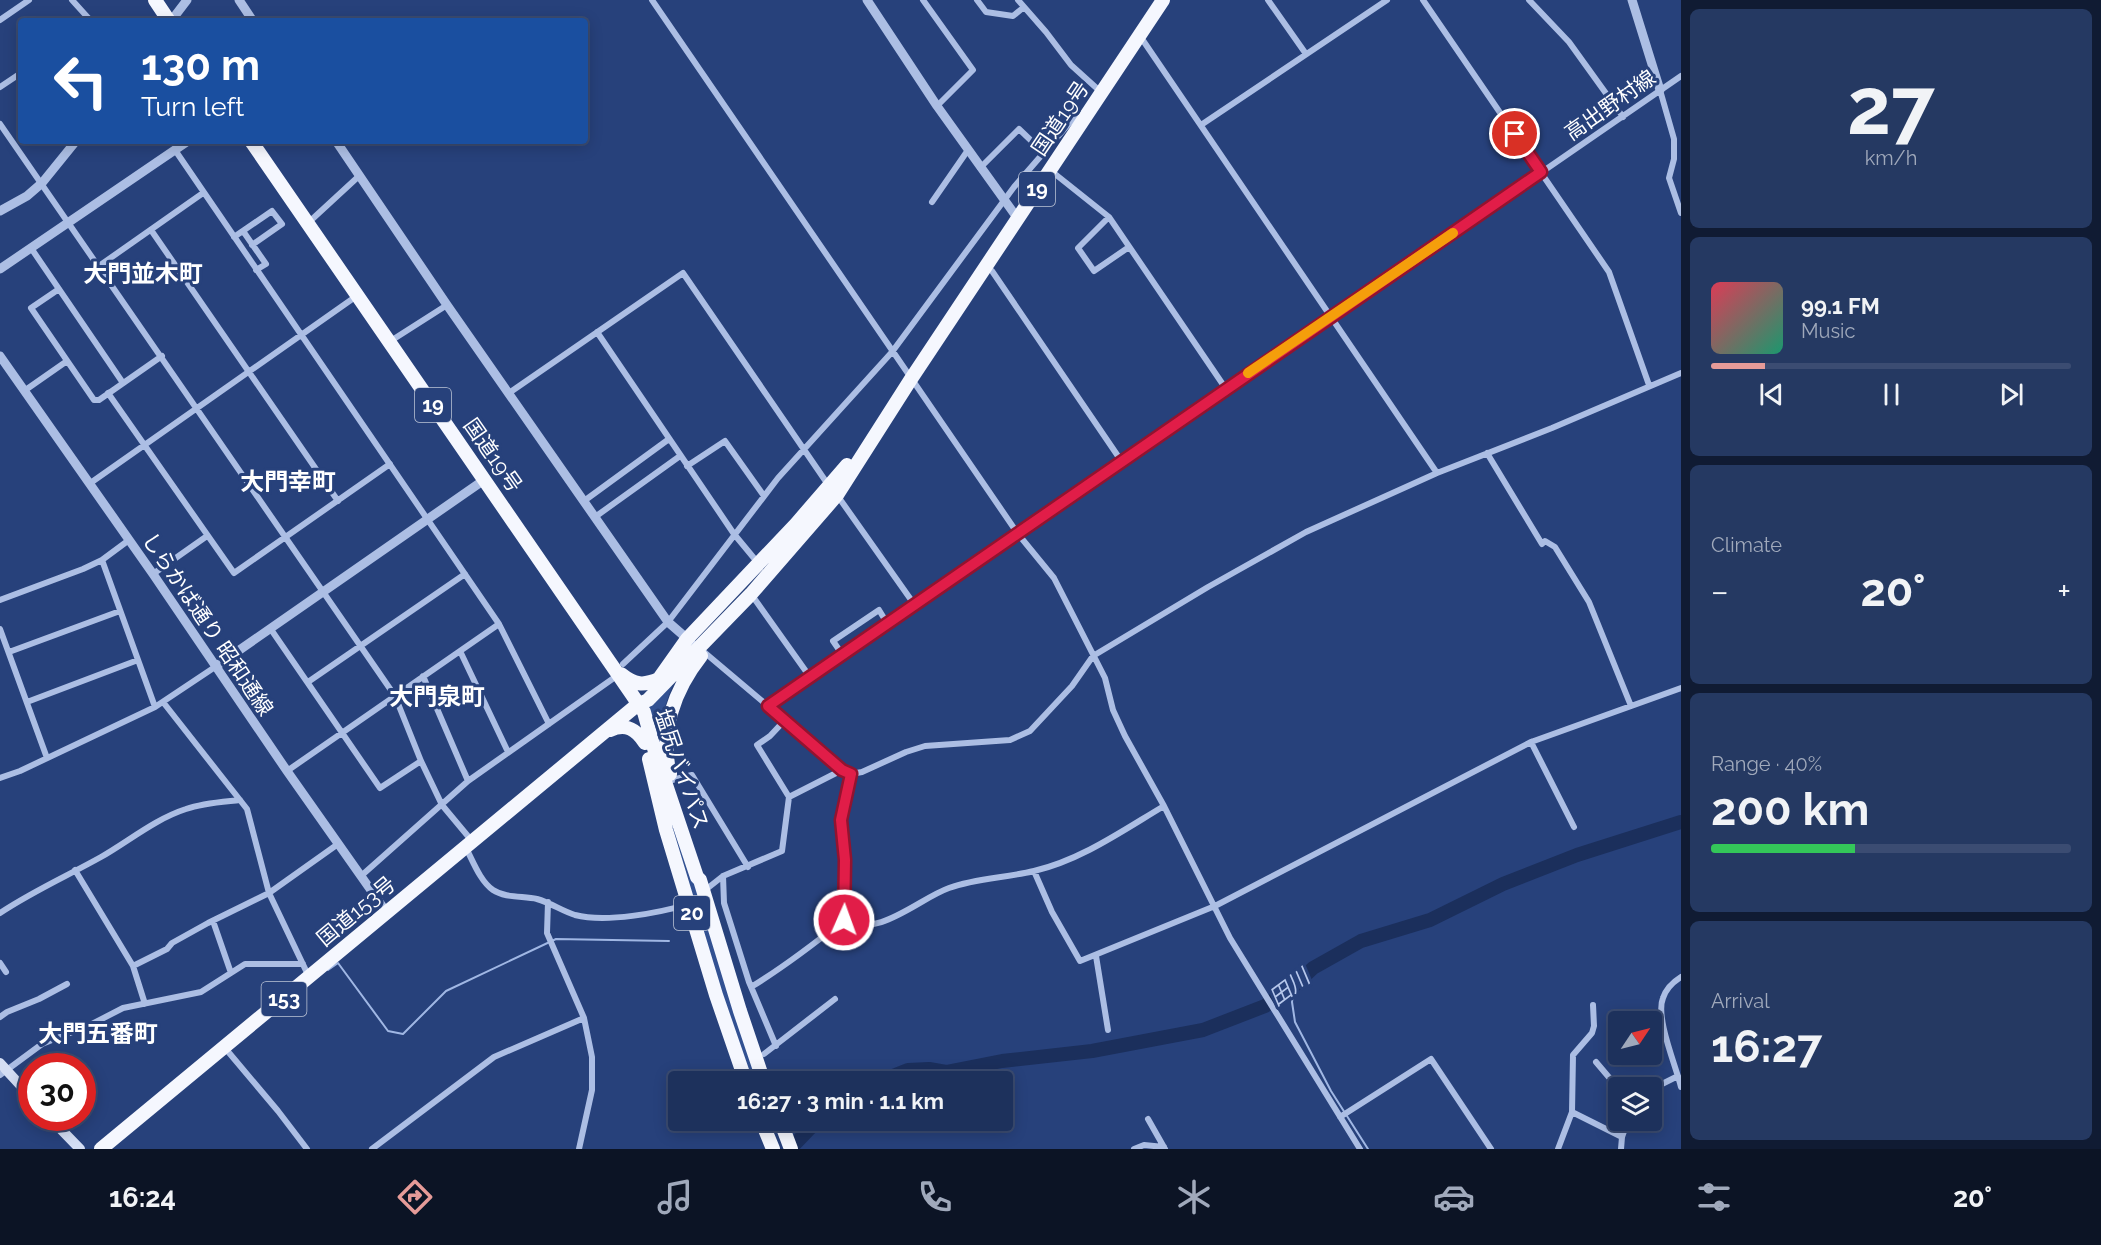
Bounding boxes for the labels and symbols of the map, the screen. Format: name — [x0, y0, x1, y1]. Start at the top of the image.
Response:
street label: 高出野村線 — [1560, 65, 1660, 145]
street label: 国道19号 — [1026, 76, 1094, 160]
pin — [1489, 108, 1540, 159]
road number: 19 — [1019, 172, 1055, 206]
district label: 大門並木町 — [83, 259, 203, 288]
road number: 19 — [415, 388, 451, 422]
street label: 国道19号 — [459, 413, 527, 497]
district label: 大門幸町 — [240, 467, 336, 496]
street label: しらかば通り 昭和通線 — [137, 528, 279, 720]
district label: 大門泉町 — [389, 682, 485, 711]
street label: 塩尻バイパス — [650, 706, 714, 832]
street label: 国道153号 — [312, 871, 400, 951]
position arrow — [812, 888, 876, 952]
road number: 20 — [674, 896, 710, 930]
water label: 田川 — [1264, 962, 1316, 1011]
road number: 153 — [262, 982, 306, 1016]
north arrow — [1608, 1011, 1662, 1065]
district label: 大門五番町 — [38, 1019, 158, 1048]
speed limit sign: 30 — [18, 1053, 96, 1131]

